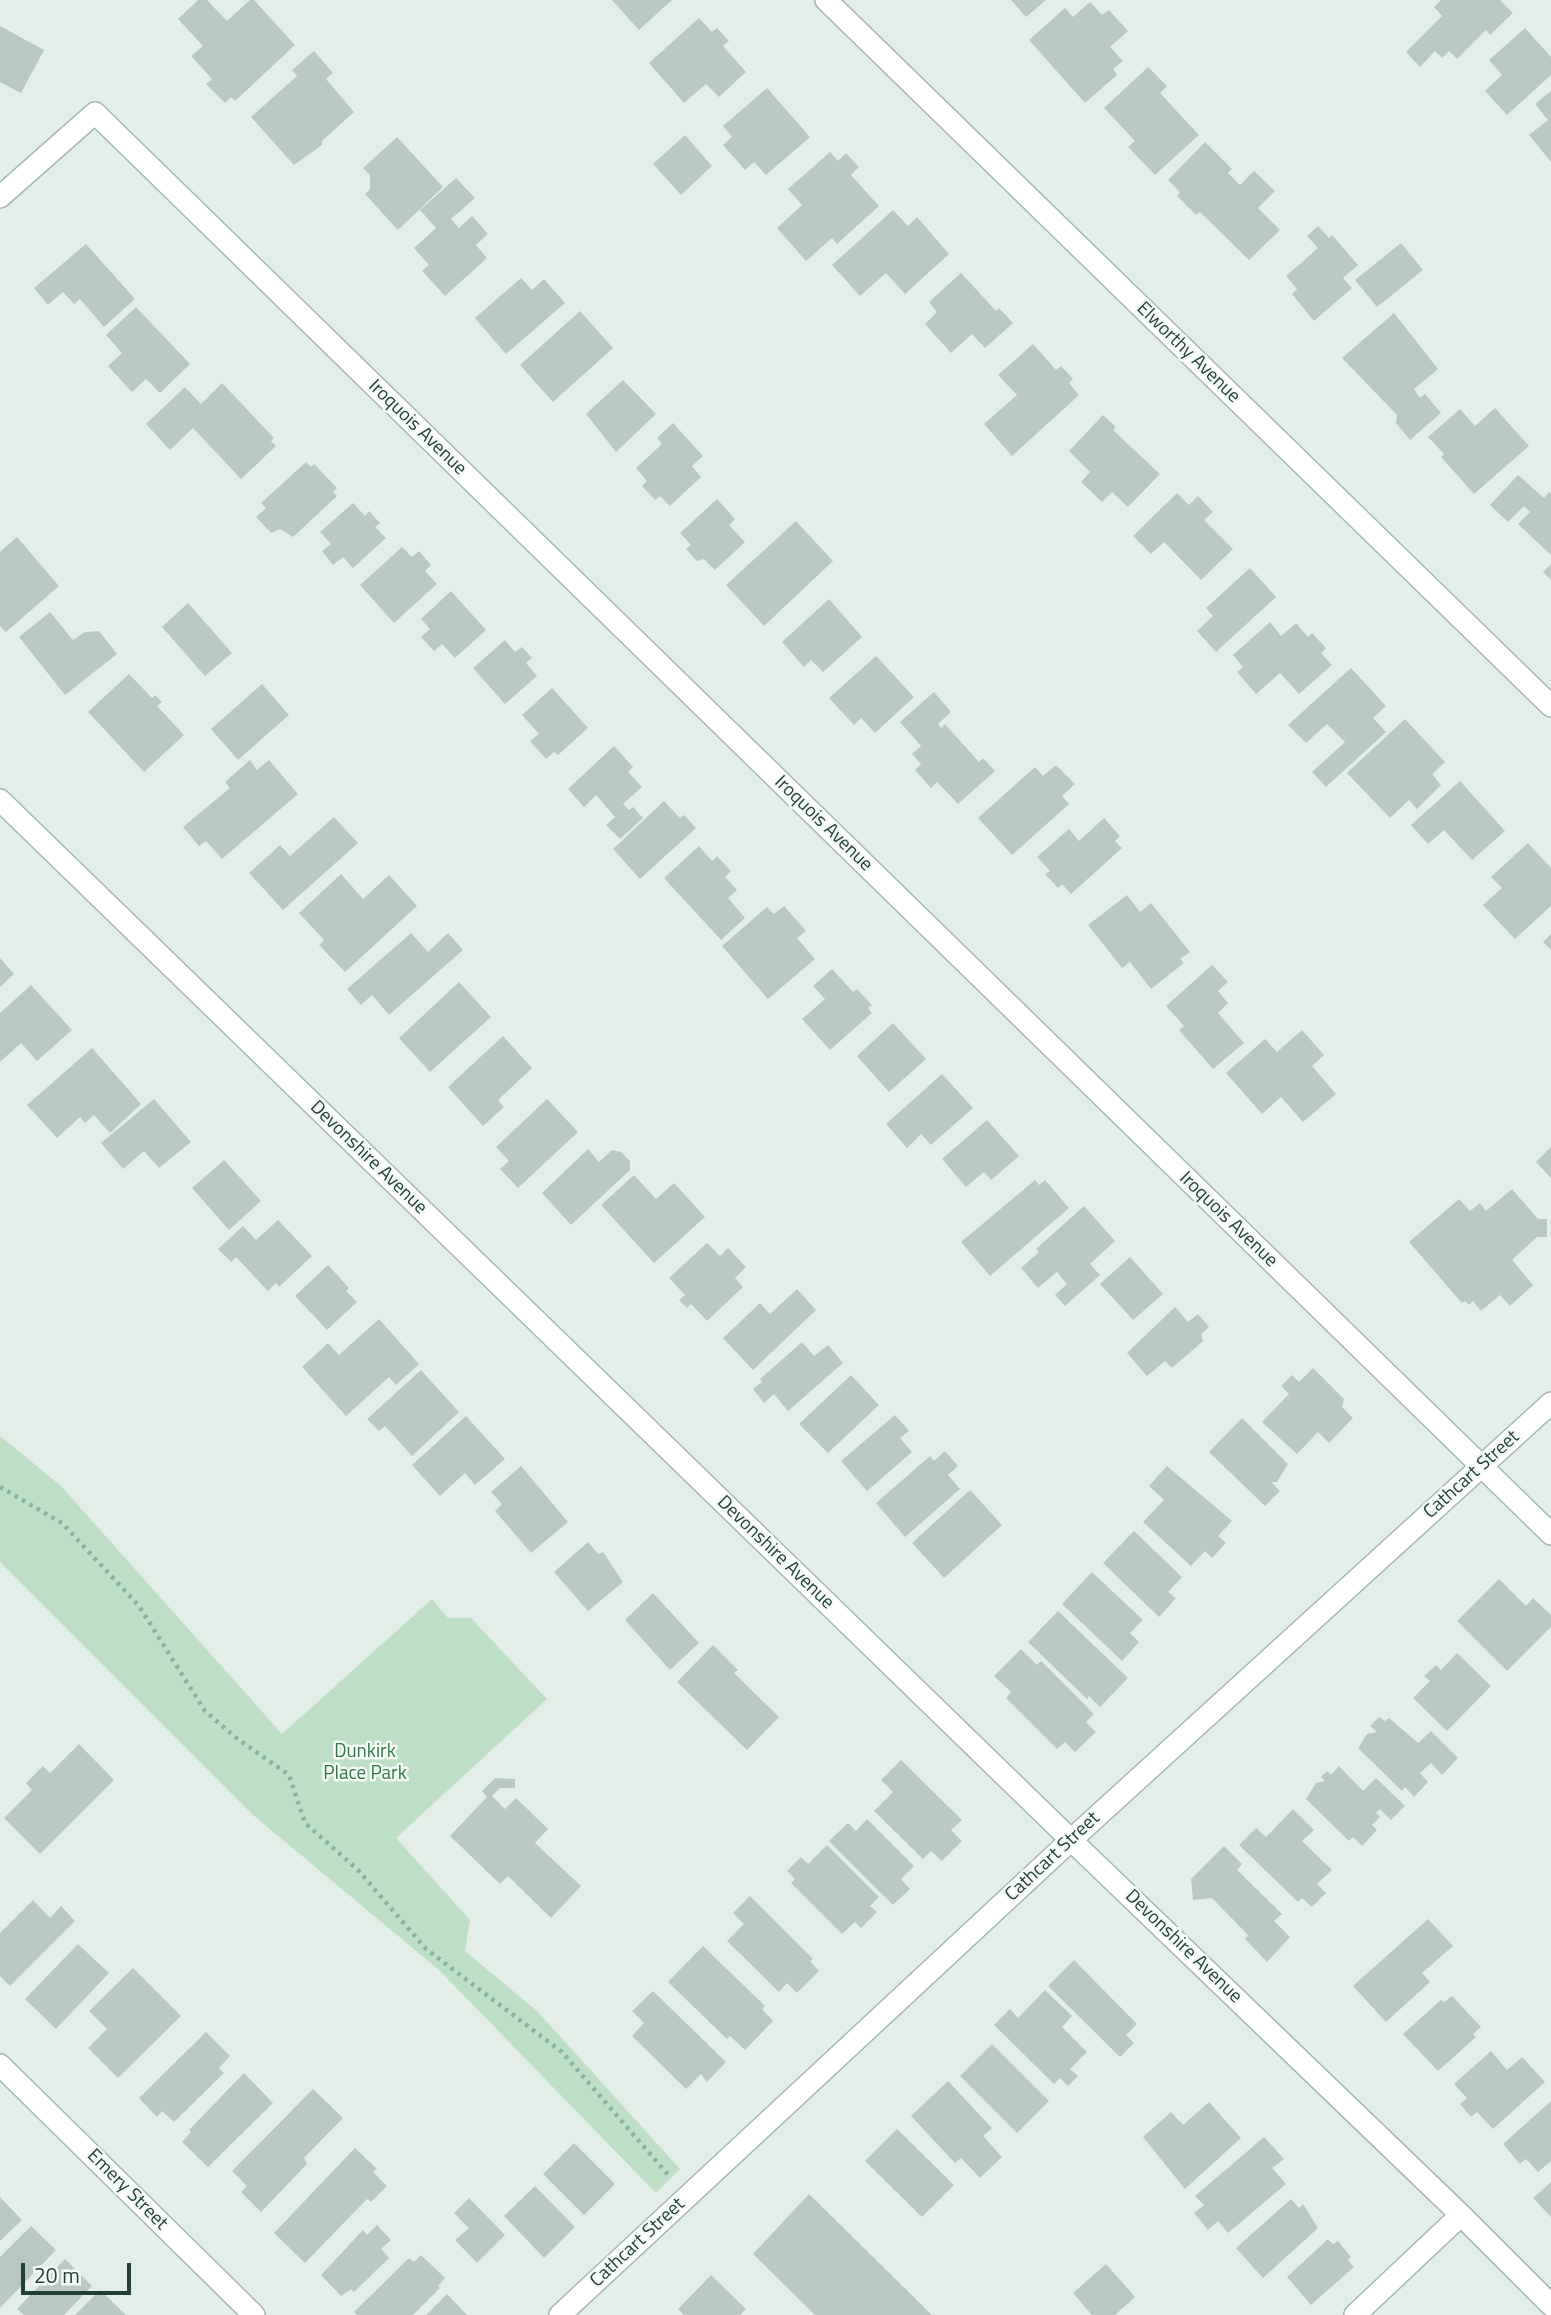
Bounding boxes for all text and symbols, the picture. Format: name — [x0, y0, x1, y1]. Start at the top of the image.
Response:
street label: Elworthy Avenue — [1131, 298, 1245, 408]
street label: Iroquois Avenue — [363, 375, 471, 481]
street label: Iroquois Avenue — [769, 771, 877, 877]
street label: Devonshire Avenue — [305, 1096, 431, 1220]
street label: Iroquois Avenue — [1174, 1167, 1282, 1273]
street label: Cathcart Street — [1419, 1426, 1525, 1524]
street label: Devonshire Avenue — [712, 1491, 838, 1615]
park label: Dunkirk Place Park — [323, 1741, 407, 1785]
street label: Cathcart Street — [1001, 1807, 1105, 1907]
street label: Devonshire Avenue — [1120, 1885, 1246, 2009]
street label: Emery Street — [82, 2145, 172, 2235]
street label: Cathcart Street — [586, 2193, 690, 2293]
scale bar — [24, 2248, 135, 2292]
text: 20 m — [34, 2259, 80, 2291]

